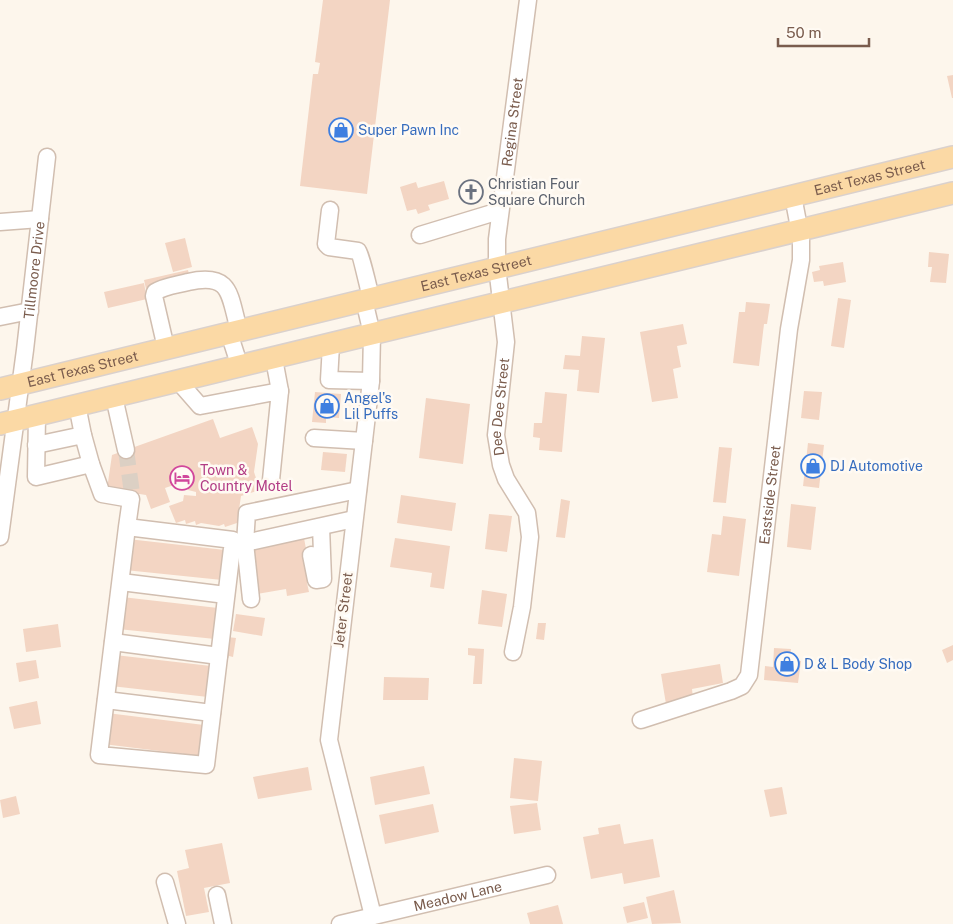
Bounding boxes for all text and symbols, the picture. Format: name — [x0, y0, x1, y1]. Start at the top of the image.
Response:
scale bar — [778, 15, 869, 47]
text: 50 m — [786, 24, 821, 41]
street label: Regina Street — [499, 76, 526, 167]
shop icon: Super Pawn Inc — [328, 117, 354, 143]
place label: Super Pawn Inc — [358, 122, 459, 138]
street label: East Texas Street — [813, 156, 927, 199]
place label: Christian Four Square Church — [488, 176, 585, 208]
church icon: Christian Four Square Church — [458, 179, 484, 205]
street label: Tillmoore Drive — [21, 220, 48, 320]
street label: East Texas Street — [419, 252, 533, 294]
street label: East Texas Street — [26, 348, 140, 390]
street label: Dee Dee Street — [488, 357, 512, 457]
place label: Angel's Lil Puffs — [344, 390, 398, 422]
shop icon: Angel's Lil Puffs — [314, 393, 340, 419]
street label: Eastside Street — [756, 444, 783, 545]
shop icon: DJ Automotive — [800, 453, 826, 479]
place label: DJ Automotive — [830, 458, 923, 474]
place label: Town & Country Motel — [200, 462, 293, 494]
hotel icon: Town & Country Motel — [169, 465, 195, 491]
street label: Jeter Street — [330, 571, 356, 649]
shop icon: D & L Body Shop — [774, 651, 800, 677]
place label: D & L Body Shop — [804, 656, 912, 672]
street label: Meadow Lane — [412, 878, 503, 914]

